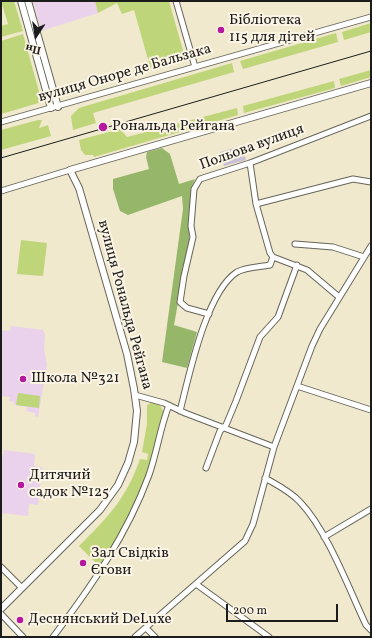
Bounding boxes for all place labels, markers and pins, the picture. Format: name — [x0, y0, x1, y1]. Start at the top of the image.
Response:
place label: Бібліотека 115 для дітей — [229, 12, 315, 47]
marker: Бібліотека 115 для дітей — [216, 25, 226, 35]
place label: Рональда Рейгана — [112, 118, 235, 136]
marker: Рональда Рейгана — [97, 121, 109, 133]
place label: Школа №321 — [31, 370, 120, 388]
marker: Школа №321 — [18, 374, 28, 384]
place label: Дитячий садок №125 — [29, 467, 109, 502]
marker: Дитячий садок №125 — [16, 480, 26, 490]
place label: Зал Свідків Єгови — [91, 545, 169, 580]
marker: Зал Свідків Єгови — [78, 558, 88, 568]
place label: Деснянський DeLuxe — [28, 611, 172, 629]
marker: Деснянський DeLuxe — [15, 615, 25, 625]

